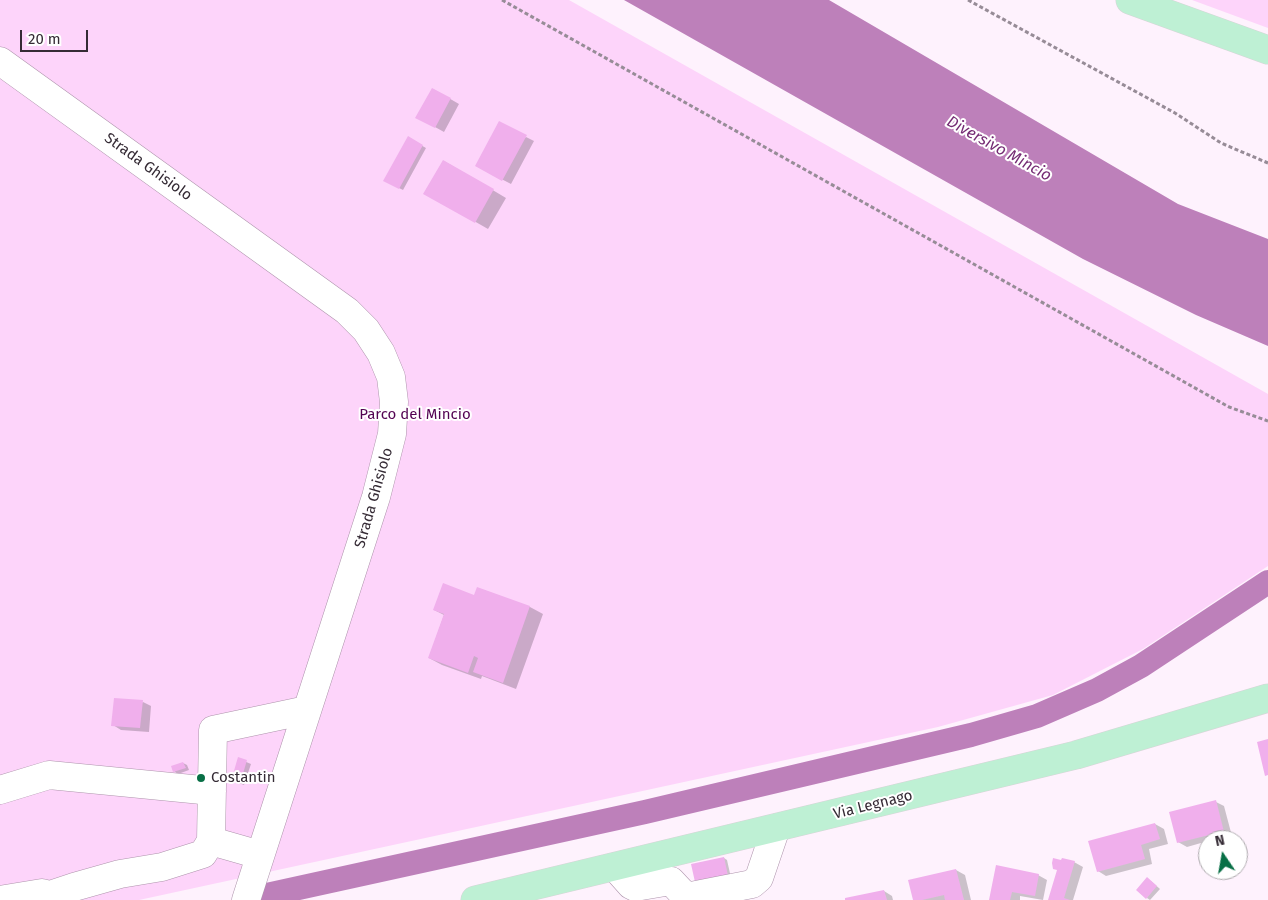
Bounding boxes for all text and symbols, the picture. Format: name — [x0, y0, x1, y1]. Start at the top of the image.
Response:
scale bar — [22, 20, 90, 52]
text: 20 m — [28, 30, 61, 48]
water label: Diversivo Mincio — [943, 112, 1055, 186]
street label: Strada Ghisiolo — [101, 129, 195, 205]
park label: Parco del Mincio — [359, 406, 471, 424]
street label: Strada Ghisiolo — [351, 446, 397, 550]
place label: Costantin — [211, 769, 276, 787]
marker: Costantin — [195, 772, 207, 784]
street label: Via Legnago — [832, 786, 914, 824]
north arrow — [1198, 830, 1248, 880]
text: N — [1214, 832, 1226, 850]

